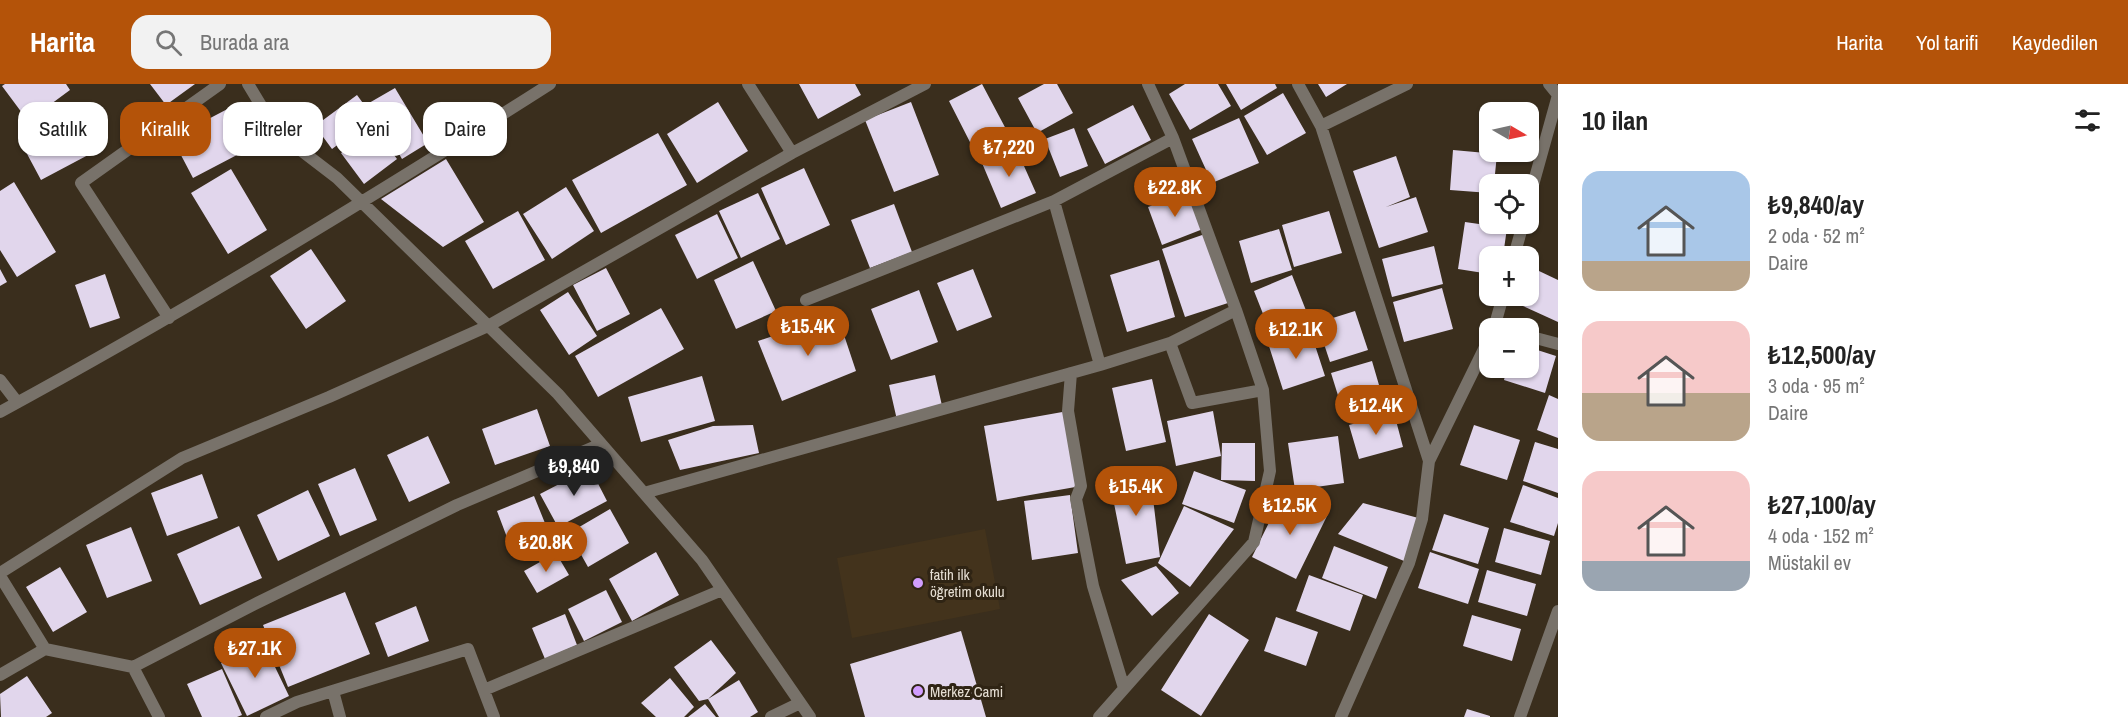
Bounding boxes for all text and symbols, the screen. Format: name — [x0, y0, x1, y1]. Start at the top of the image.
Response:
search box — [131, 15, 551, 69]
text: Harita — [30, 23, 95, 61]
icon: search — [152, 26, 185, 59]
text: Burada ara — [200, 27, 289, 57]
text: Harita — [1836, 28, 1883, 57]
text: Yol tarifi — [1916, 28, 1979, 57]
text: Kaydedilen — [2012, 28, 2098, 57]
chip: Satılık — [18, 102, 108, 156]
chip: Kiralık — [120, 102, 211, 156]
chip: Filtreler — [223, 102, 323, 156]
chip: Yeni — [335, 102, 411, 156]
chip: Daire — [423, 102, 507, 156]
north arrow — [1479, 102, 1539, 162]
map controls — [1479, 102, 1539, 378]
text: 10 ilan — [1582, 103, 1648, 138]
icon: filters — [2071, 104, 2104, 137]
pin: ₺7,220 — [960, 127, 1058, 178]
text: ₺7,220 — [983, 133, 1035, 160]
pin: ₺22.8K — [1126, 167, 1224, 218]
text: ₺22.8K — [1148, 173, 1202, 200]
button: locate — [1479, 174, 1539, 234]
text: ₺9,840/ay — [1768, 187, 1864, 222]
icon: home — [1630, 195, 1702, 267]
text: 2 oda · 52 m² — [1768, 222, 1865, 249]
button: + — [1479, 246, 1539, 306]
text: Daire — [1768, 249, 1808, 276]
pin: ₺15.4K — [759, 306, 857, 357]
pin: ₺12.1K — [1247, 309, 1345, 360]
text: ₺15.4K — [781, 312, 835, 339]
text: ₺12.1K — [1269, 315, 1323, 342]
button: − — [1479, 318, 1539, 378]
text: ₺12,500/ay — [1768, 337, 1876, 372]
icon: home — [1630, 345, 1702, 417]
text: 3 oda · 95 m² — [1768, 372, 1865, 399]
pin: ₺12.4K — [1327, 385, 1425, 436]
text: ₺12.4K — [1349, 391, 1403, 418]
text: Daire — [1768, 399, 1808, 426]
pin: ₺9,840 — [525, 446, 623, 497]
text: ₺9,840 — [548, 452, 600, 479]
pin: ₺15.4K — [1087, 466, 1185, 517]
text: ₺15.4K — [1109, 472, 1163, 499]
pin: ₺12.5K — [1241, 485, 1339, 536]
text: ₺27,100/ay — [1768, 487, 1876, 522]
text: ₺12.5K — [1263, 491, 1317, 518]
icon: home — [1630, 495, 1702, 567]
pin: ₺20.8K — [497, 522, 595, 573]
text: 4 oda · 152 m² — [1768, 522, 1874, 549]
text: ₺20.8K — [519, 528, 573, 555]
text: Müstakil ev — [1768, 549, 1851, 576]
place label: fatih ilk öğretim okulu — [930, 564, 1005, 602]
marker: fatih ilk öğretim okulu — [911, 576, 925, 590]
pin: ₺27.1K — [206, 628, 304, 679]
text: ₺27.1K — [228, 634, 282, 661]
place label: Merkez Cami — [930, 681, 1003, 702]
marker: Merkez Cami — [911, 684, 925, 698]

